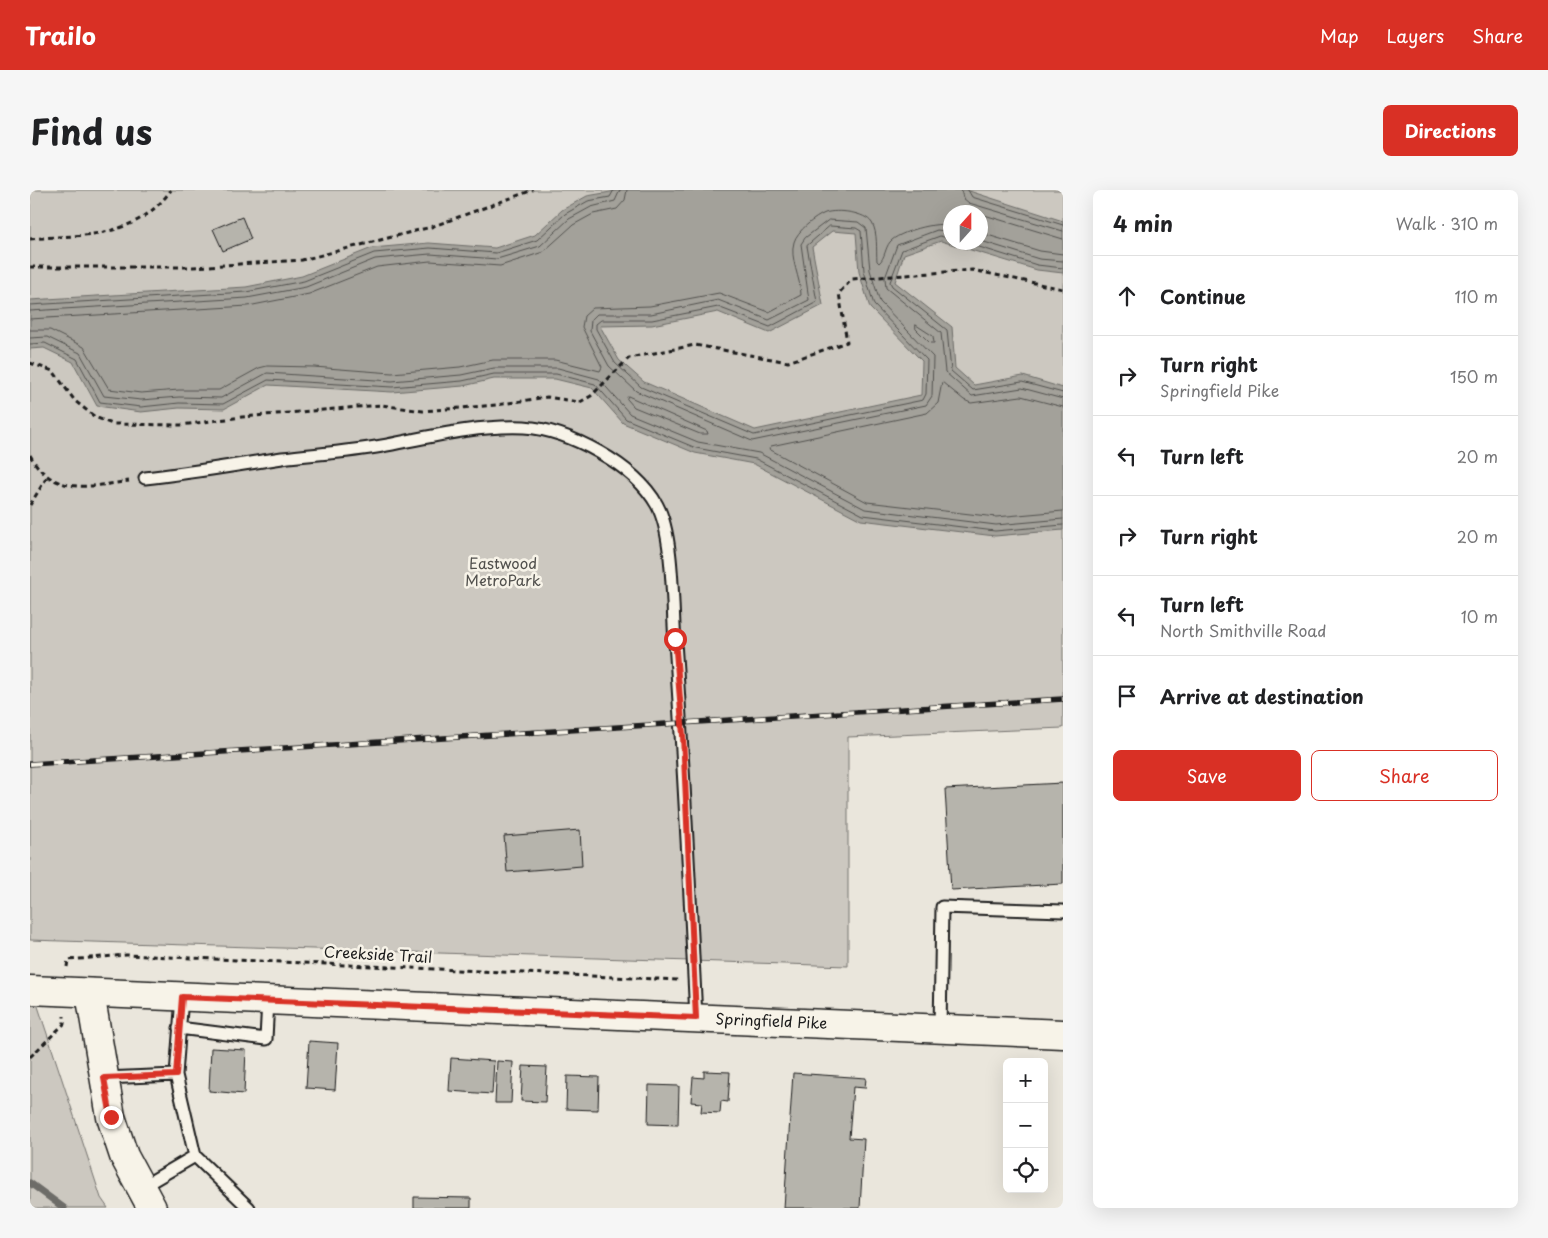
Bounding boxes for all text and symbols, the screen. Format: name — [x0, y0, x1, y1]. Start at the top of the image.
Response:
text: Trailo — [25, 17, 96, 53]
text: Map — [1320, 22, 1359, 49]
text: Layers — [1387, 22, 1444, 49]
text: Share — [1472, 22, 1523, 49]
text: Find us — [30, 104, 152, 157]
button: Directions — [1383, 105, 1518, 156]
north arrow — [943, 205, 988, 250]
text: 4 min — [1113, 207, 1173, 239]
text: Walk · 310 m — [1396, 211, 1498, 235]
icon: ahead — [1113, 282, 1141, 310]
text: Continue — [1160, 282, 1246, 310]
text: 110 m — [1455, 284, 1498, 308]
text: Turn right — [1160, 350, 1258, 378]
icon: right — [1113, 362, 1141, 390]
text: 150 m — [1450, 364, 1498, 388]
text: Springfield Pike — [1160, 378, 1279, 402]
icon: left — [1113, 442, 1141, 470]
text: Turn left — [1160, 442, 1244, 470]
text: 20 m — [1457, 444, 1498, 468]
icon: right — [1113, 522, 1141, 550]
text: Turn right — [1160, 522, 1258, 550]
text: 20 m — [1457, 524, 1498, 548]
park label: Eastwood MetroPark — [465, 551, 541, 591]
text: Turn left — [1160, 590, 1244, 618]
icon: left — [1113, 602, 1141, 630]
text: 10 m — [1461, 604, 1498, 628]
text: North Smithville Road — [1160, 618, 1327, 642]
route start — [664, 628, 687, 651]
icon: arrive — [1113, 682, 1141, 710]
text: Arrive at destination — [1160, 682, 1364, 710]
button: Save — [1113, 750, 1301, 801]
button: Share — [1311, 750, 1498, 801]
street label: Creekside Trail — [323, 939, 433, 968]
street label: Springfield Pike — [715, 1006, 828, 1034]
map controls — [1003, 1058, 1048, 1193]
button: + — [1003, 1058, 1048, 1103]
button: − — [1003, 1103, 1048, 1148]
route end — [100, 1106, 123, 1129]
button: locate — [1003, 1148, 1048, 1193]

